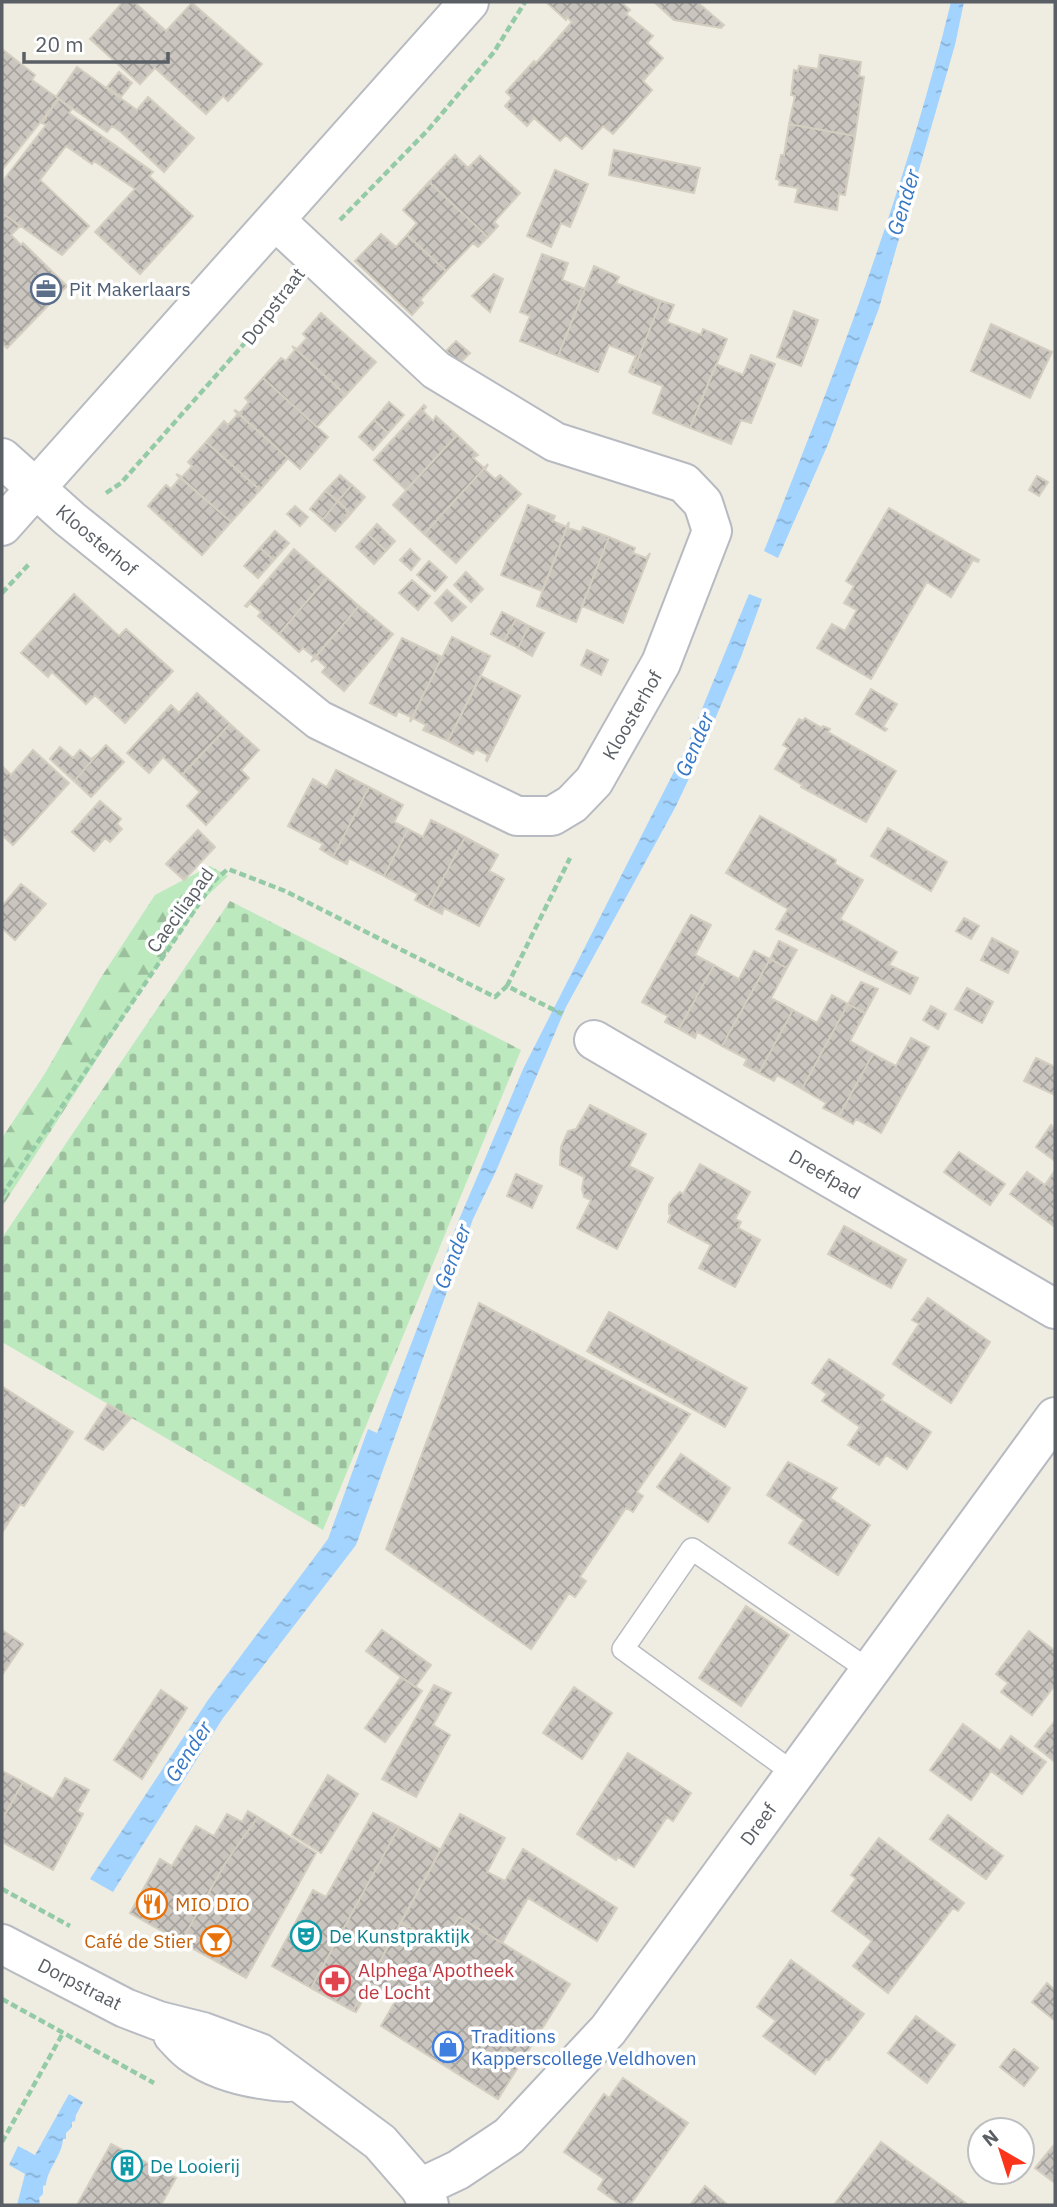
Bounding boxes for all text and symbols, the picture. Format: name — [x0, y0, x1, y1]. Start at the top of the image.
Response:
scale bar — [24, 21, 168, 65]
text: 20 m — [35, 30, 84, 58]
water label: Gender — [880, 165, 927, 238]
street label: Dorpstraat — [236, 262, 310, 350]
office icon: Pit Makerlaars — [29, 272, 63, 306]
place label: Pit Makerlaars — [69, 277, 191, 301]
street label: Kloosterhof — [51, 499, 143, 581]
street label: Kloosterhof — [597, 666, 667, 764]
water label: Gender — [668, 706, 721, 780]
street label: Caeciliapad — [141, 863, 219, 957]
street label: Dreefpad — [785, 1144, 865, 1204]
water label: Gender — [427, 1218, 478, 1292]
water label: Gender — [158, 1714, 219, 1787]
street label: Dreef — [735, 1798, 781, 1850]
restaurant icon: MIO DIO — [135, 1887, 169, 1921]
place label: MIO DIO — [175, 1892, 250, 1916]
theatre icon: De Kunstpraktijk — [289, 1919, 323, 1953]
bar icon: Café de Stier — [199, 1924, 233, 1958]
place label: De Kunstpraktijk — [329, 1924, 470, 1948]
place label: Café de Stier — [84, 1929, 193, 1953]
street label: Dorpstraat — [34, 1953, 126, 2015]
place label: Alphega Apotheek de Locht — [358, 1958, 514, 2004]
pharmacy icon: Alphega Apotheek de Locht — [318, 1964, 352, 1998]
place label: Traditions Kapperscollege Veldhoven — [471, 2024, 697, 2070]
shop icon: Traditions Kapperscollege Veldhoven — [431, 2030, 465, 2064]
north arrow — [966, 2116, 1036, 2186]
text: N — [977, 2124, 1003, 2151]
building icon: De Looierij — [110, 2149, 144, 2183]
place label: De Looierij — [150, 2154, 240, 2178]

